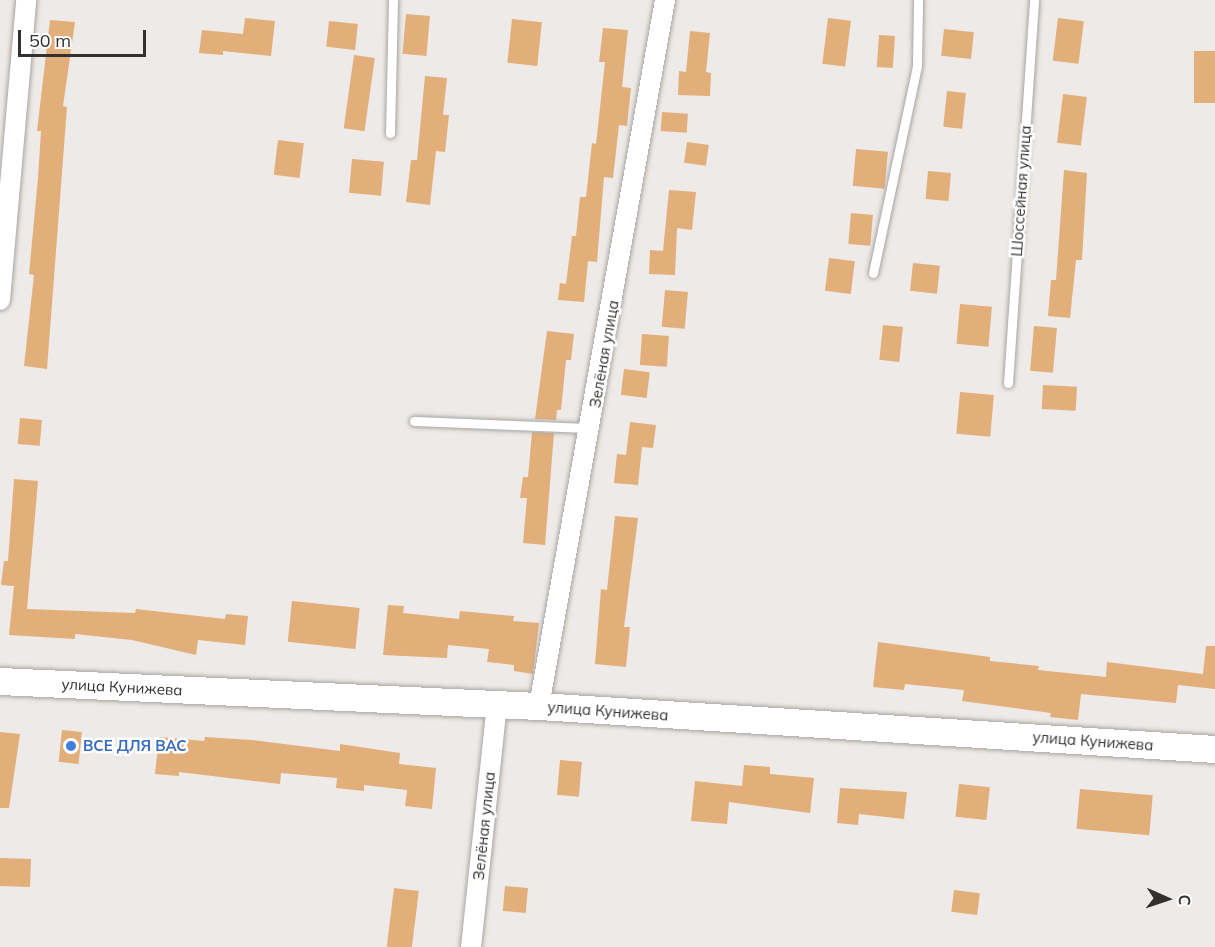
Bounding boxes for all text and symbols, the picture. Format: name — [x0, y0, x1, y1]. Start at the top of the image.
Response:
scale bar — [21, 18, 148, 56]
text: 50 m — [29, 29, 71, 52]
street label: Шоссейная улица — [1007, 125, 1035, 257]
street label: Зелёная улица — [586, 299, 622, 409]
street label: улица Кунижева — [61, 675, 183, 699]
street label: улица Кунижева — [547, 698, 669, 724]
street label: улица Кунижева — [1032, 728, 1154, 754]
place label: ВСЕ ДЛЯ ВАС — [83, 737, 187, 755]
marker: ВСЕ ДЛЯ ВАС — [64, 739, 78, 753]
street label: Зелёная улица — [469, 771, 499, 881]
north arrow — [1137, 869, 1197, 929]
text: С — [1175, 894, 1195, 906]

